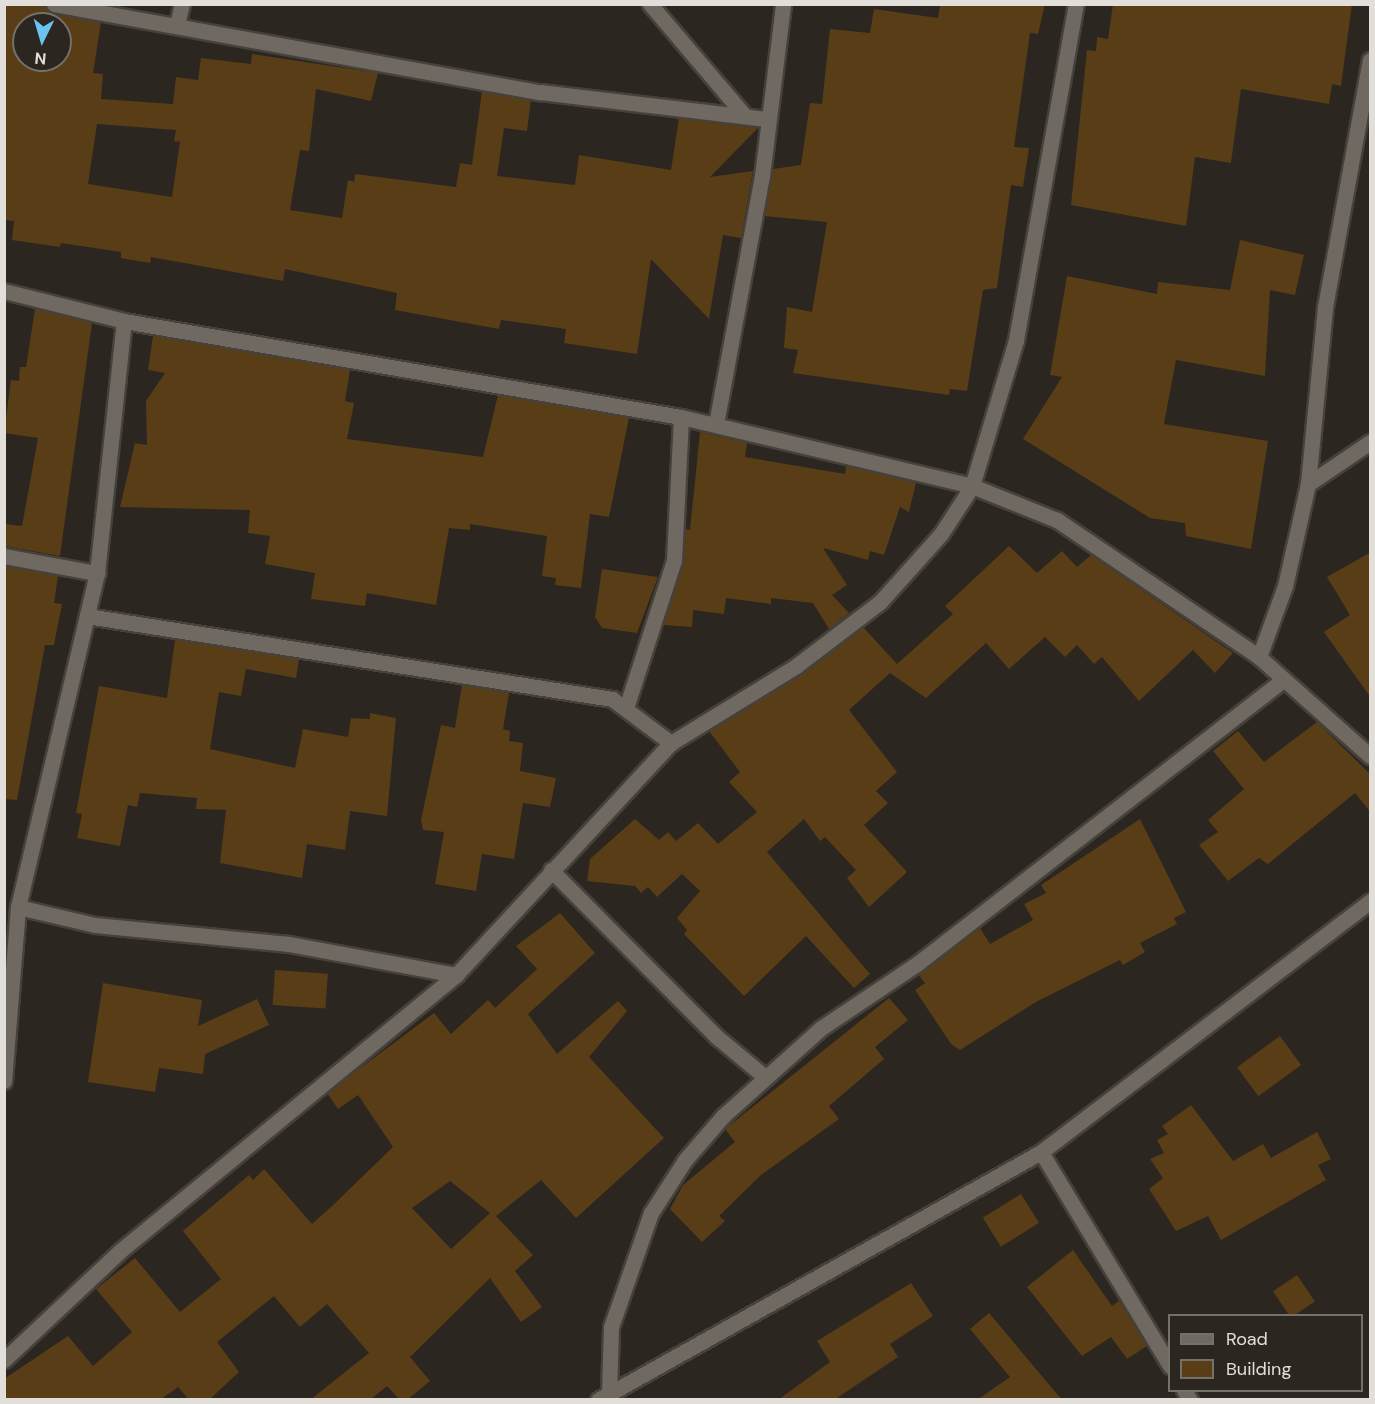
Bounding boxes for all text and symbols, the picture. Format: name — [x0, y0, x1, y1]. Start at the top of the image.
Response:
north arrow — [12, 12, 72, 72]
text: N — [34, 47, 47, 69]
legend — [1168, 1314, 1363, 1392]
text: Road — [1226, 1327, 1268, 1351]
text: Building — [1226, 1357, 1291, 1381]

